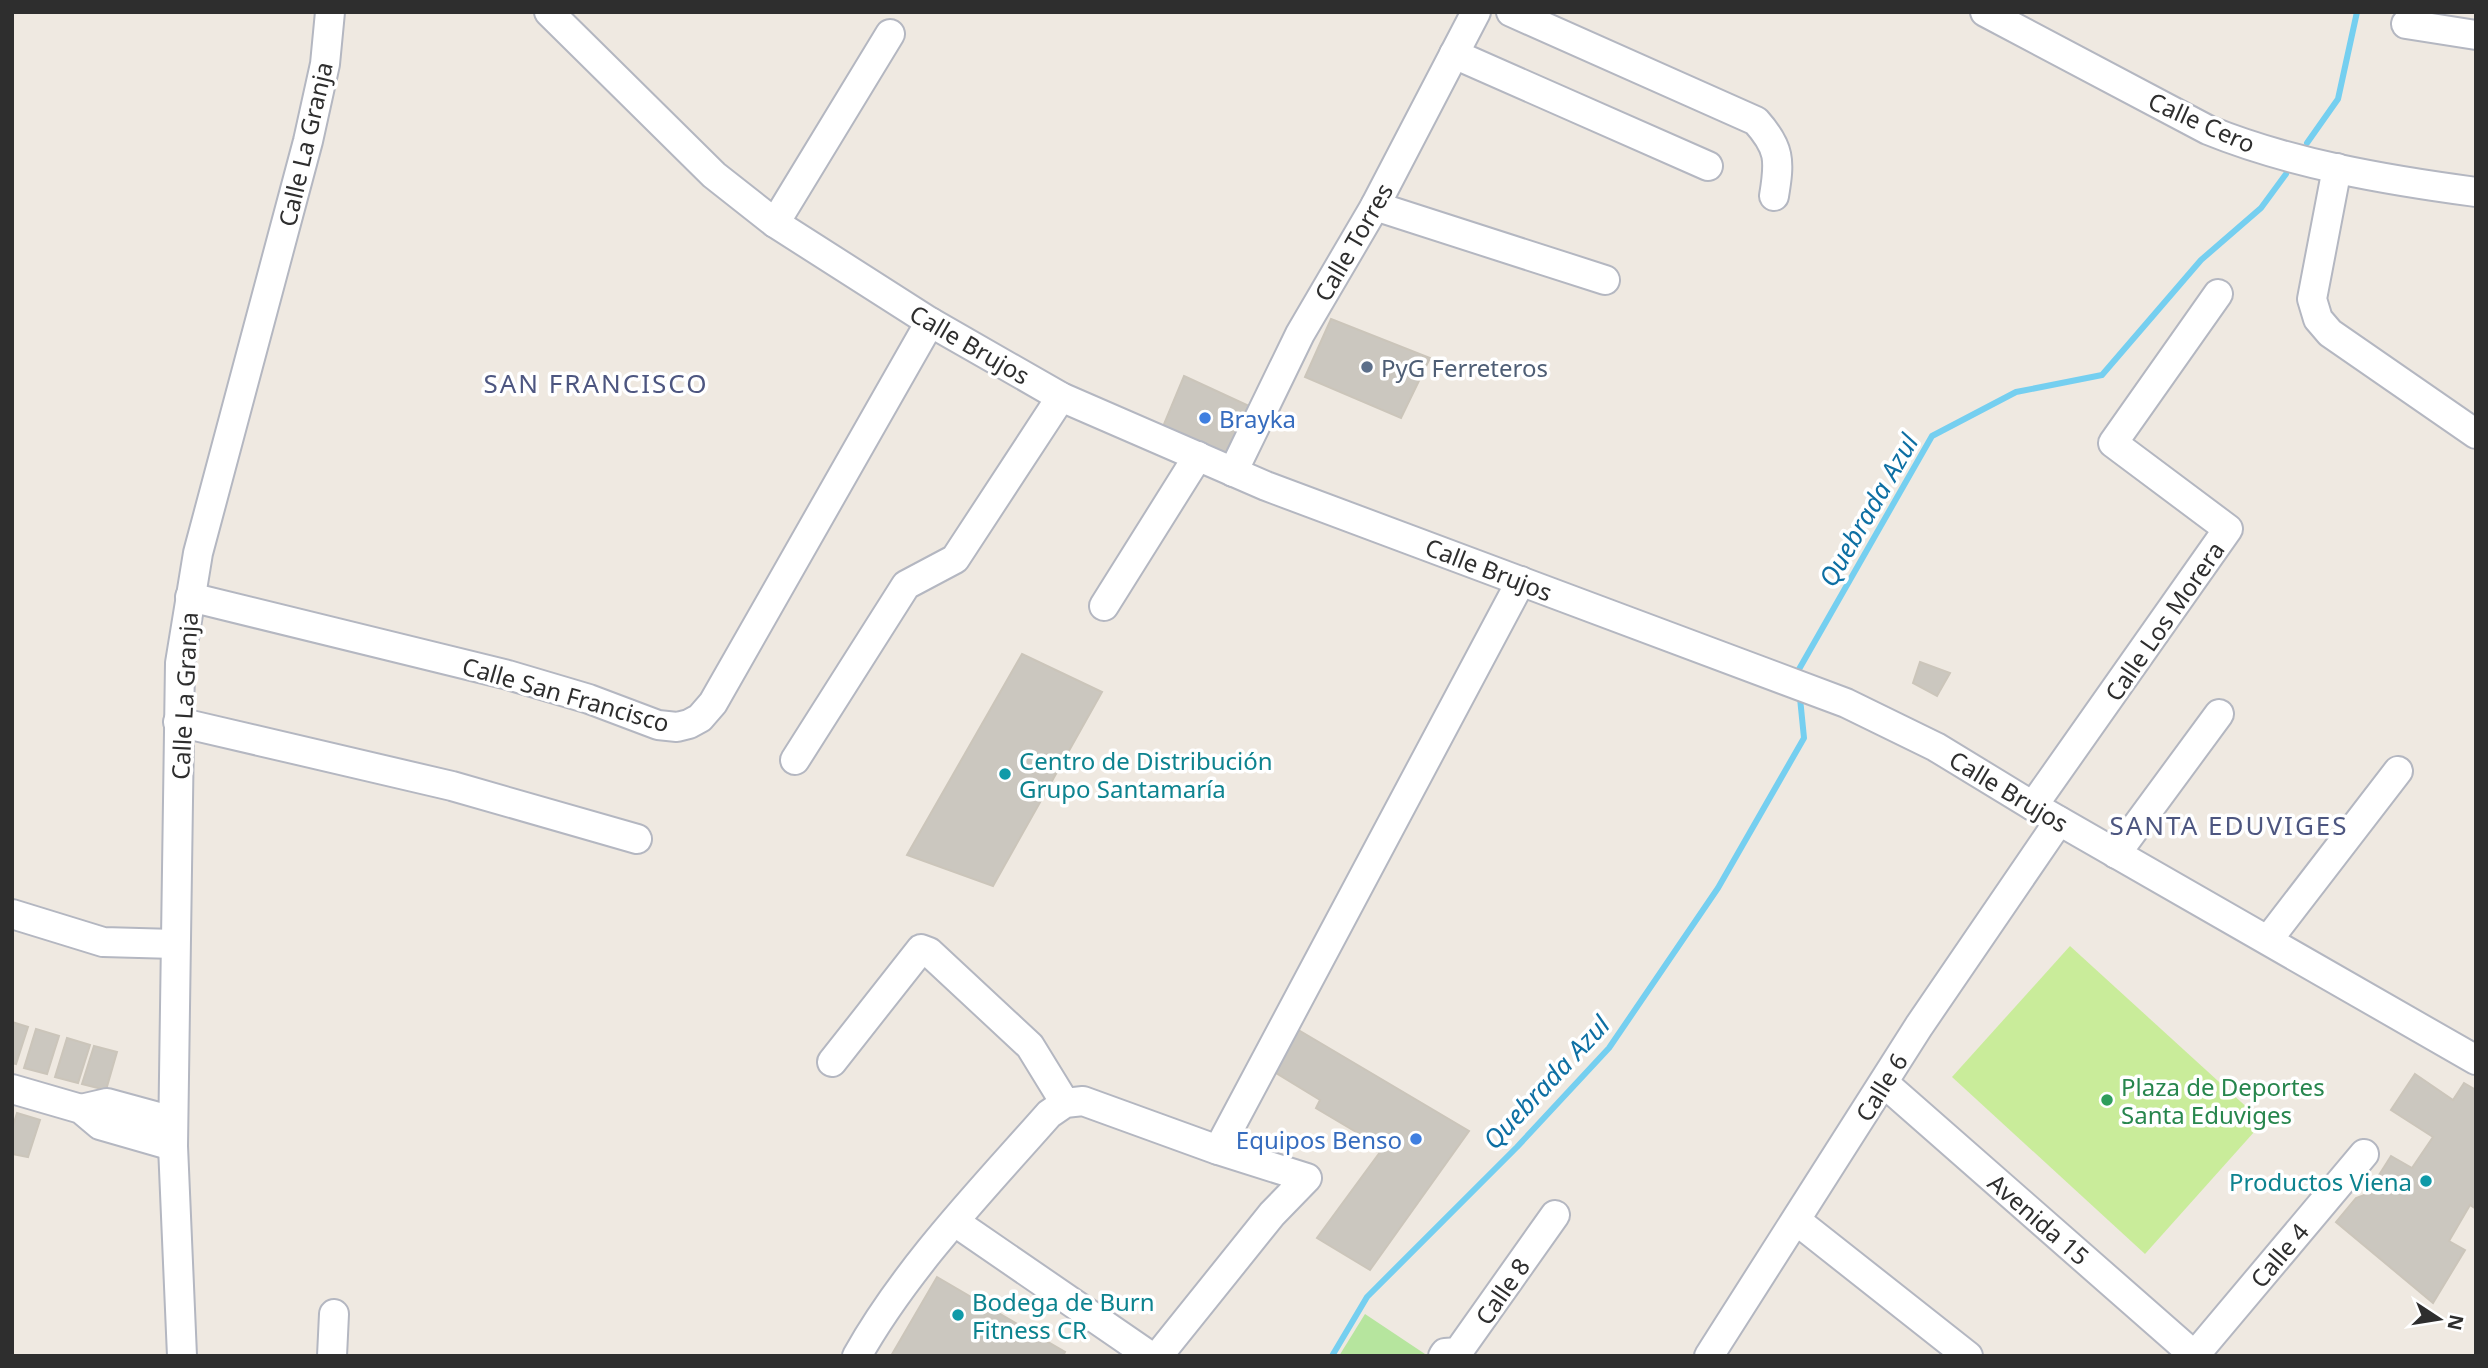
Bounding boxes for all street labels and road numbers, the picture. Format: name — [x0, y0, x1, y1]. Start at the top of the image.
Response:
street label: Calle La Granja — [270, 58, 340, 230]
street label: Calle Cero — [2143, 84, 2261, 160]
street label: Calle Torres — [1306, 177, 1400, 307]
street label: Calle Brujos — [904, 296, 1036, 392]
street label: Calle Brujos — [1421, 530, 1557, 608]
street label: Calle Los Morera — [2097, 535, 2231, 707]
street label: Calle La Granja — [163, 611, 205, 781]
street label: Calle San Francisco — [459, 649, 673, 739]
street label: Calle Brujos — [1943, 743, 2075, 839]
street label: Calle 6 — [1847, 1047, 1915, 1127]
street label: Avenida 15 — [1981, 1166, 2097, 1272]
street label: Calle 4 — [2242, 1216, 2316, 1294]
street label: Calle 8 — [1467, 1251, 1537, 1331]

